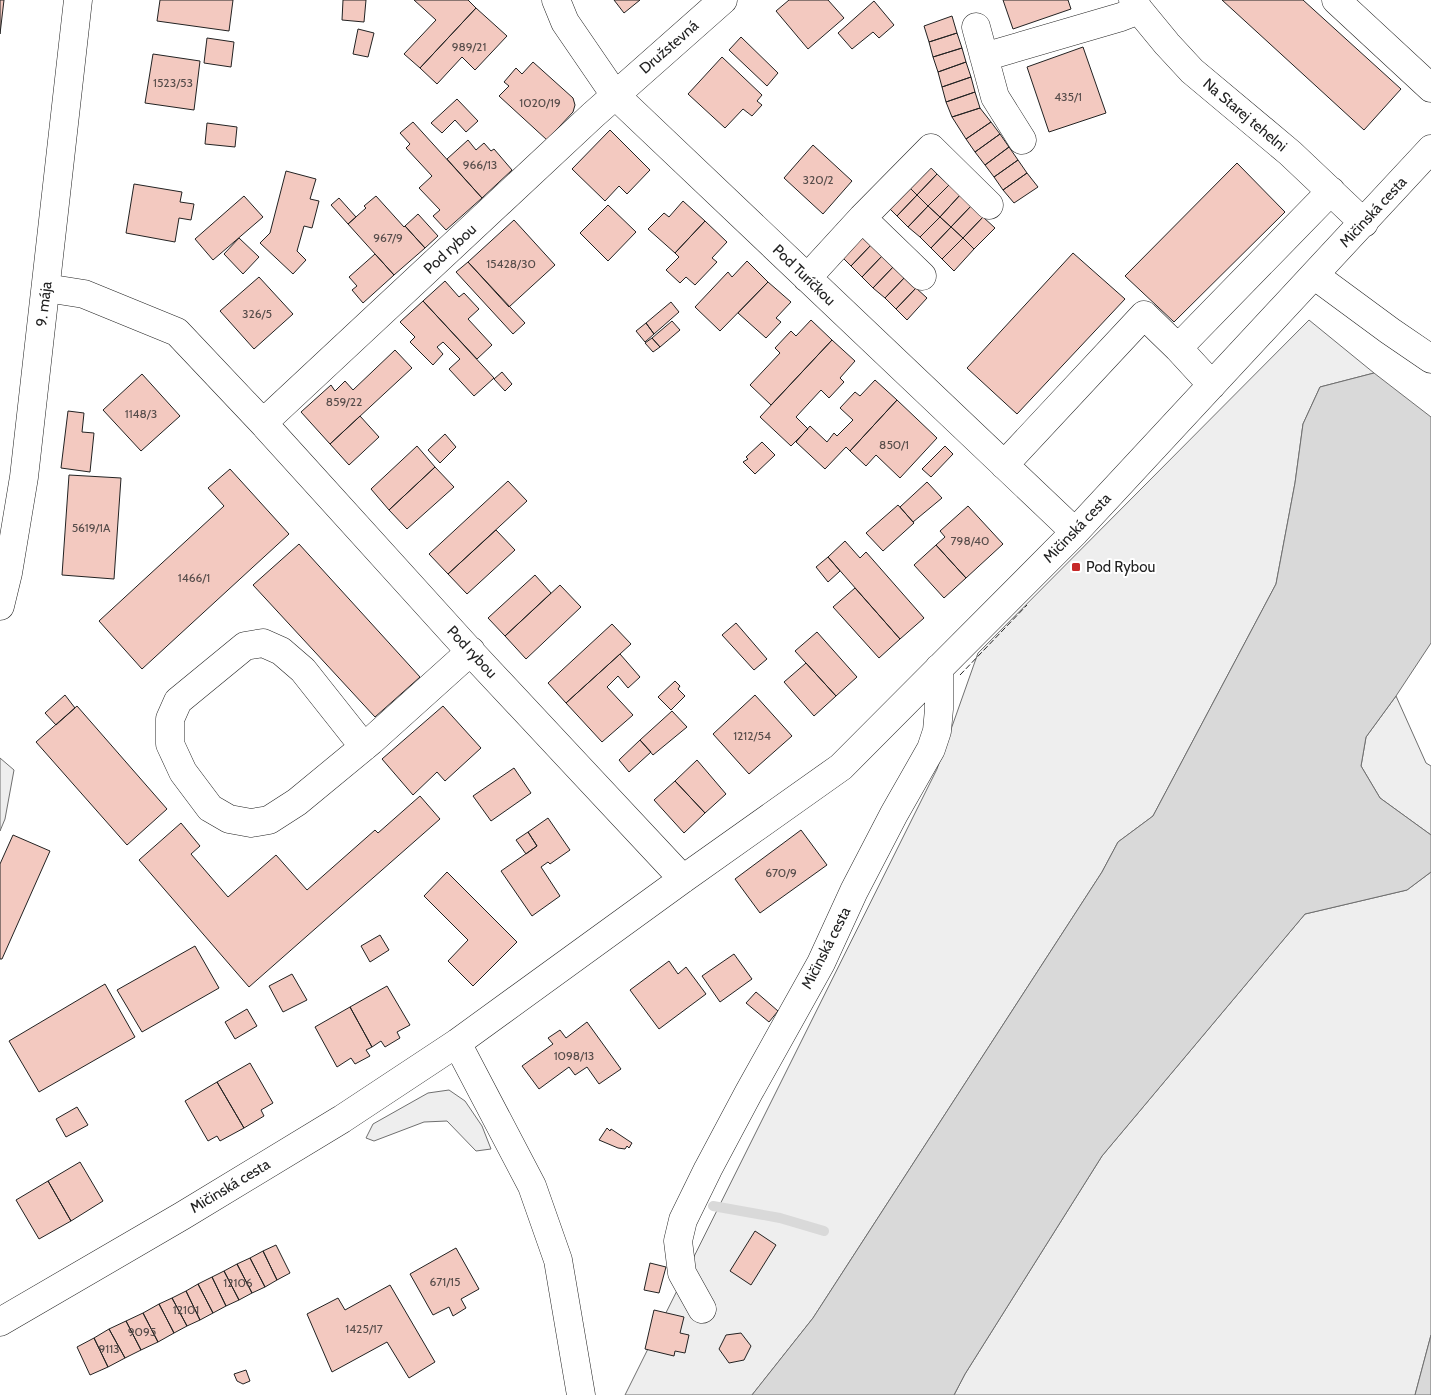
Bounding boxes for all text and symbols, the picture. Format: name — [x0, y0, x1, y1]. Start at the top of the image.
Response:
street label: Družstevná — [636, 16, 703, 77]
house number: 989/21 — [452, 39, 486, 54]
house number: 1523/53 — [153, 75, 193, 90]
street label: Na Starej tehelni — [1199, 75, 1291, 155]
house number: 435/1 — [1054, 89, 1082, 104]
house number: 1020/19 — [519, 95, 561, 110]
house number: 966/13 — [463, 157, 497, 172]
house number: 320/2 — [802, 172, 834, 187]
street label: Mičinská cesta — [1336, 172, 1411, 251]
street label: Pod rybou — [420, 220, 480, 278]
house number: 967/9 — [373, 230, 403, 245]
street label: Pod Turíčkou — [769, 241, 839, 309]
house number: 15428/30 — [486, 256, 536, 271]
street label: 9. mája — [32, 280, 56, 328]
house number: 326/5 — [242, 306, 272, 321]
house number: 859/22 — [326, 394, 362, 409]
house number: 1148/3 — [125, 406, 157, 421]
house number: 850/1 — [879, 437, 909, 452]
street label: Mičinská cesta — [1039, 489, 1115, 567]
house number: 5619/1A — [72, 520, 111, 535]
house number: 798/40 — [951, 533, 989, 548]
place label: Pod Rybou — [1086, 558, 1155, 576]
marker: Pod Rybou — [1070, 561, 1082, 573]
house number: 1466/1 — [178, 570, 210, 585]
street label: Pod rybou — [443, 622, 501, 682]
house number: 1212/54 — [733, 728, 771, 743]
house number: 670/9 — [765, 865, 797, 880]
street label: Mičinská cesta — [798, 903, 855, 992]
house number: 1098/13 — [554, 1048, 594, 1063]
street label: Mičinská cesta — [187, 1155, 274, 1217]
house number: 671/15 — [430, 1274, 460, 1289]
house number: 12106 — [223, 1275, 253, 1290]
house number: 12101 — [173, 1302, 199, 1317]
house number: 1425/17 — [345, 1321, 383, 1336]
house number: 9095 — [128, 1324, 156, 1339]
house number: 9113 — [98, 1341, 120, 1356]

